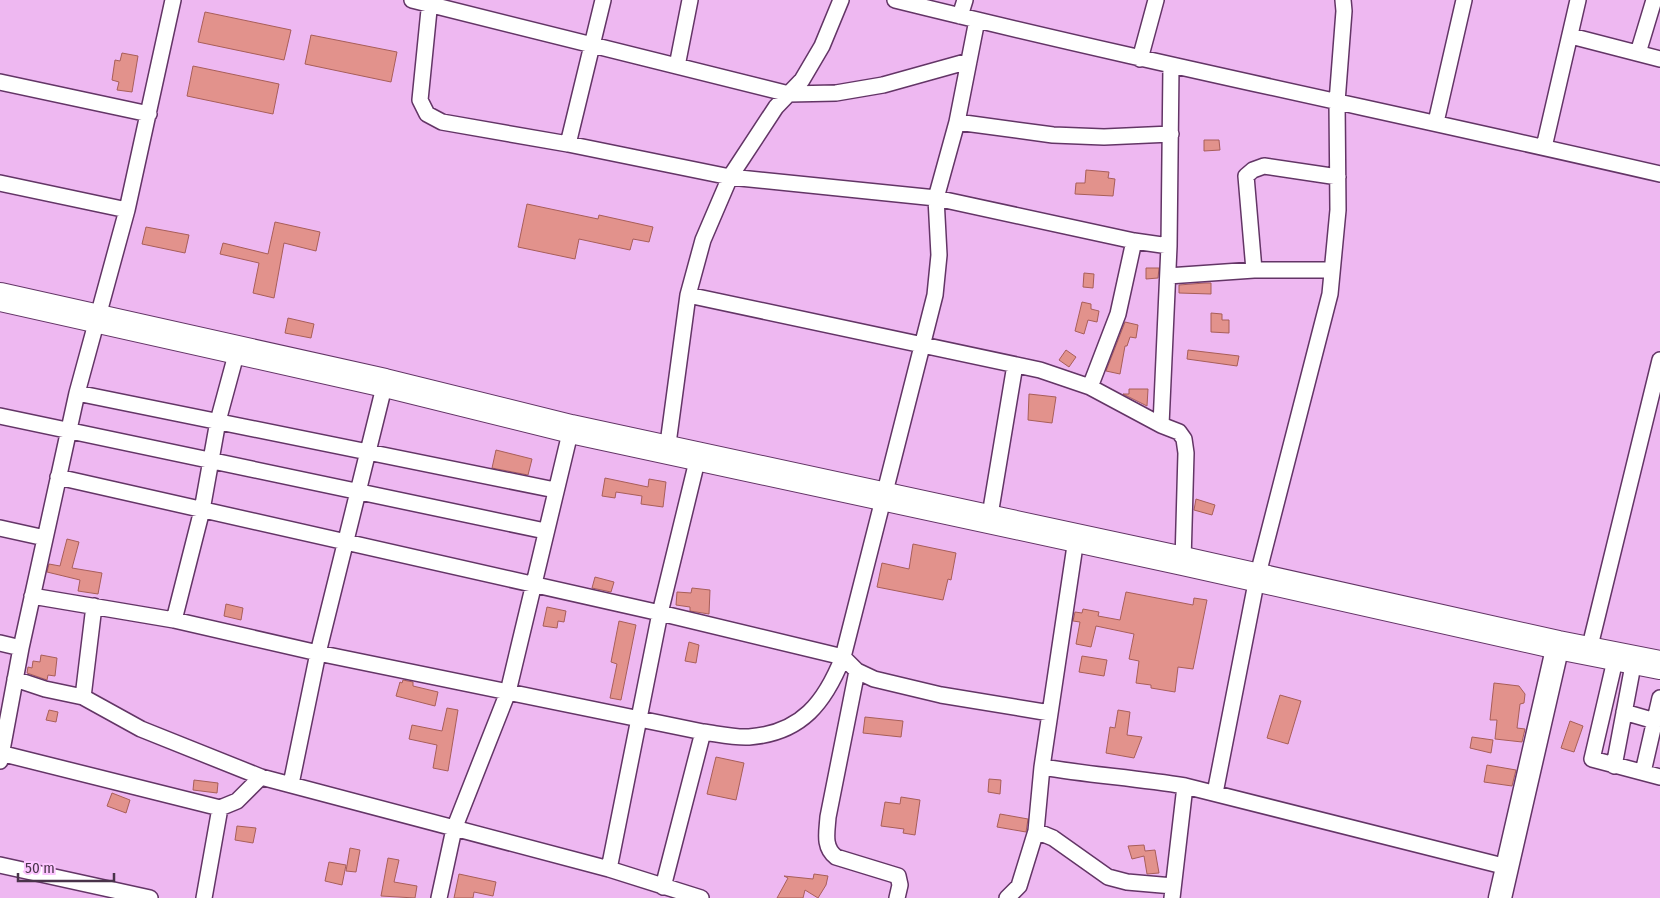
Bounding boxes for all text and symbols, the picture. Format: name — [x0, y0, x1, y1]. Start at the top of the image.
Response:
scale bar — [18, 850, 114, 882]
text: 50 m — [25, 859, 55, 877]

